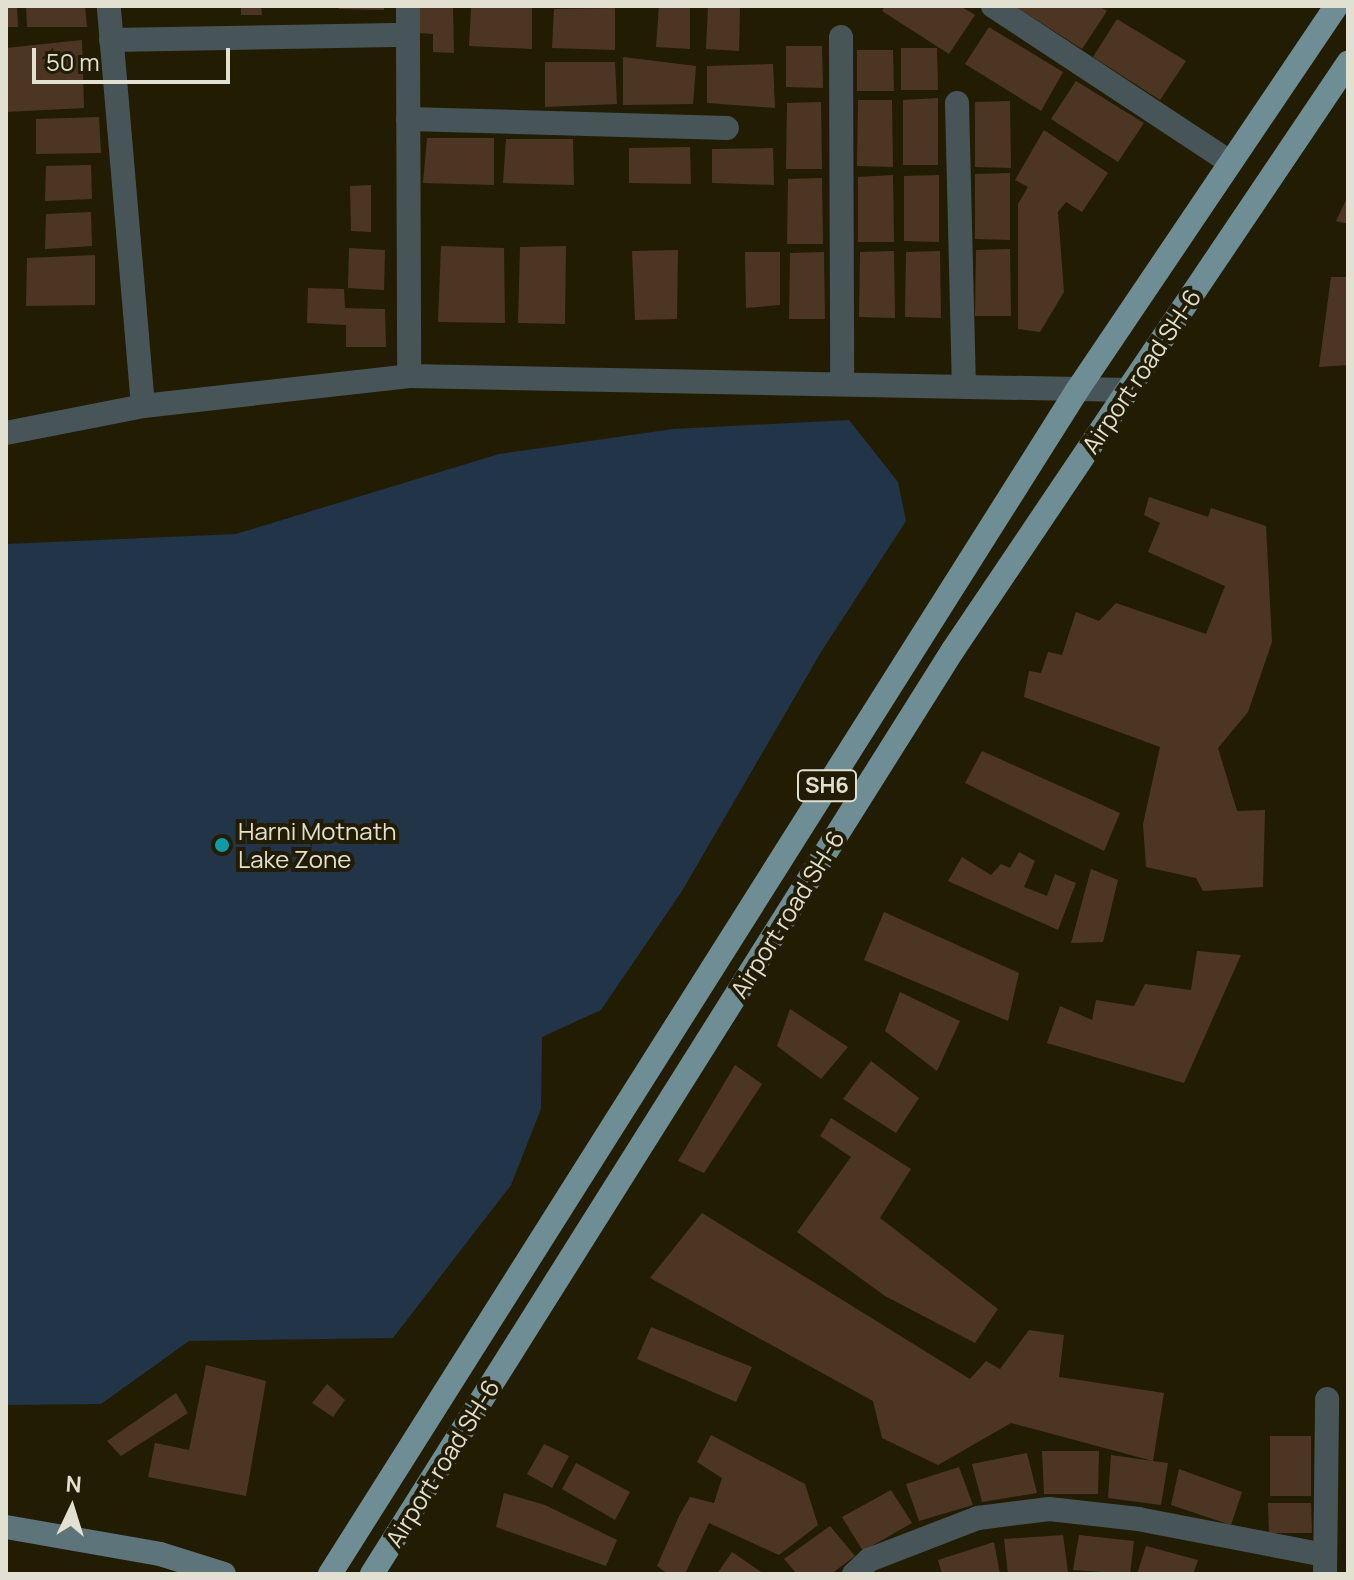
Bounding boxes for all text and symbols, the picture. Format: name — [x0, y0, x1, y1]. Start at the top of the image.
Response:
scale bar — [36, 32, 234, 82]
text: 50 m — [46, 45, 100, 78]
street label: Airport road SH-6 — [1075, 283, 1207, 459]
road number: SH6 — [795, 768, 859, 804]
place label: Harni Motnath Lake Zone — [238, 817, 397, 873]
street label: Airport road SH-6 — [724, 825, 850, 1003]
marker: Harni Motnath Lake Zone — [213, 836, 231, 854]
street label: Airport road SH-6 — [379, 1374, 505, 1552]
north arrow — [32, 1468, 112, 1548]
text: N — [65, 1469, 83, 1500]

